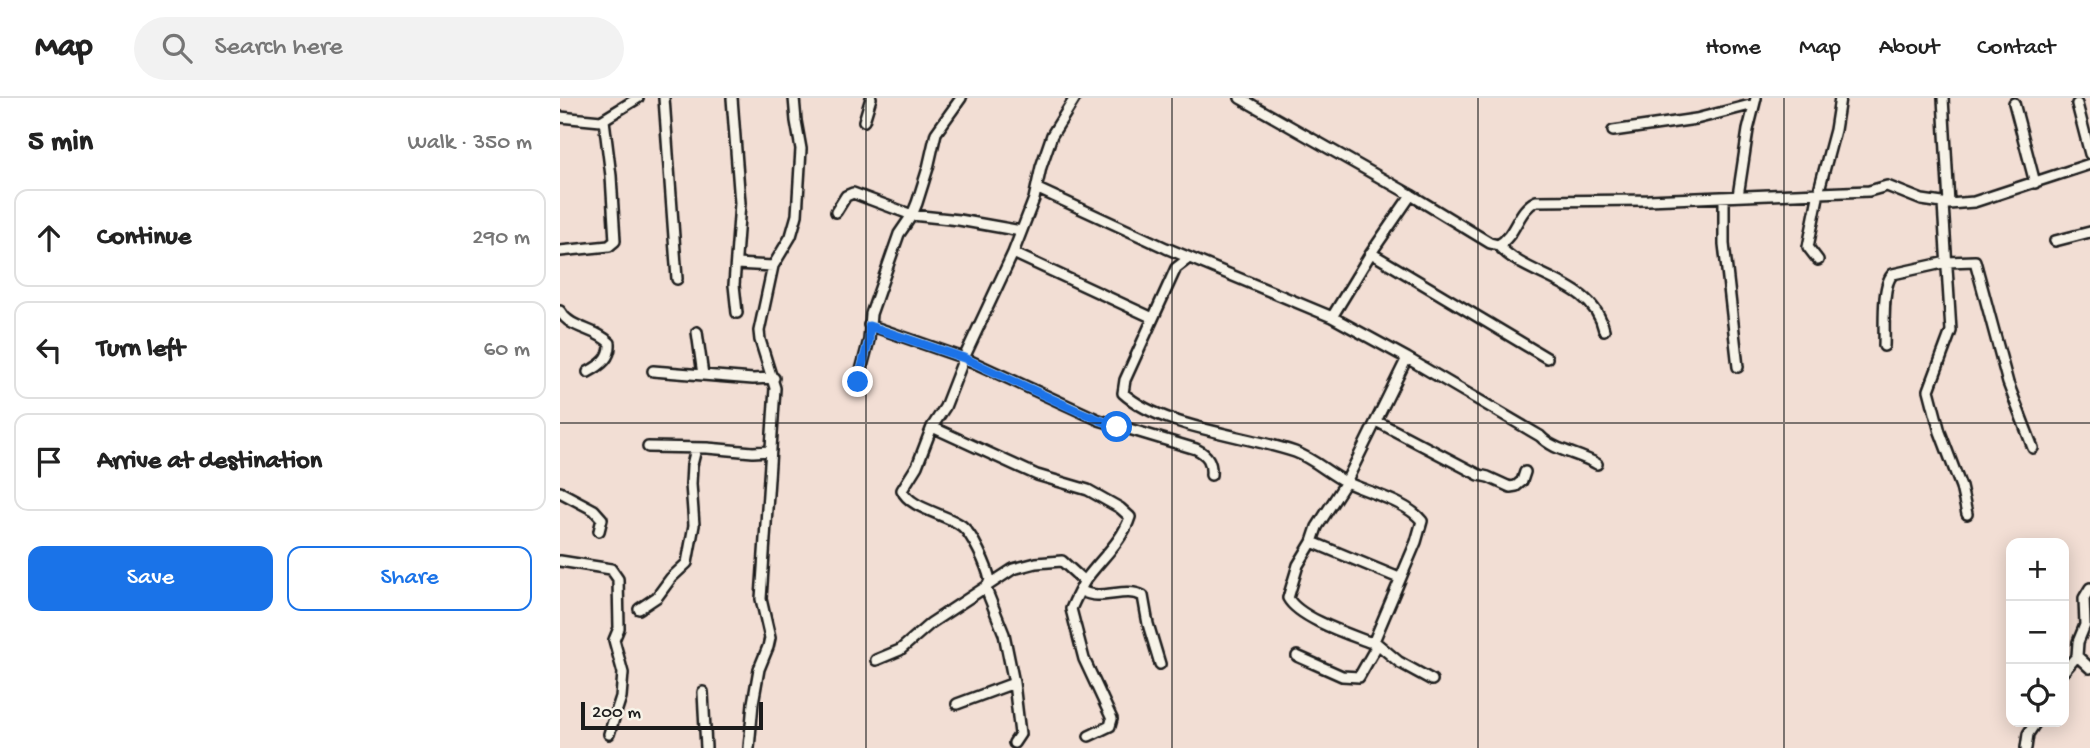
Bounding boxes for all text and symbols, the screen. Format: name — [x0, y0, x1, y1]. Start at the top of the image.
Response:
search box — [134, 17, 624, 80]
text: Map — [35, 29, 92, 67]
icon: search — [158, 29, 196, 67]
text: Search here — [214, 33, 343, 64]
text: Home — [1705, 34, 1761, 63]
text: Map — [1799, 34, 1841, 63]
text: About — [1879, 34, 1939, 63]
text: Contact — [1977, 34, 2055, 63]
text: 5 min — [28, 126, 93, 161]
text: Walk · 350 m — [407, 130, 532, 157]
icon: ahead — [30, 219, 68, 257]
text: Continue — [97, 223, 191, 254]
text: 290 m — [472, 225, 530, 252]
icon: left — [30, 331, 68, 369]
text: Turn left — [97, 335, 185, 366]
text: 60 m — [484, 337, 530, 364]
route end — [842, 366, 873, 397]
route start — [1101, 411, 1132, 442]
icon: arrive — [30, 443, 68, 481]
text: Arrive at destination — [97, 447, 322, 478]
map controls — [2006, 538, 2069, 727]
button: + — [2006, 538, 2069, 601]
button: Save — [28, 546, 273, 611]
button: Share — [287, 546, 532, 611]
button: − — [2006, 601, 2069, 664]
button: locate — [2006, 664, 2069, 727]
scale bar — [581, 699, 763, 731]
text: 200 m — [592, 702, 641, 725]

